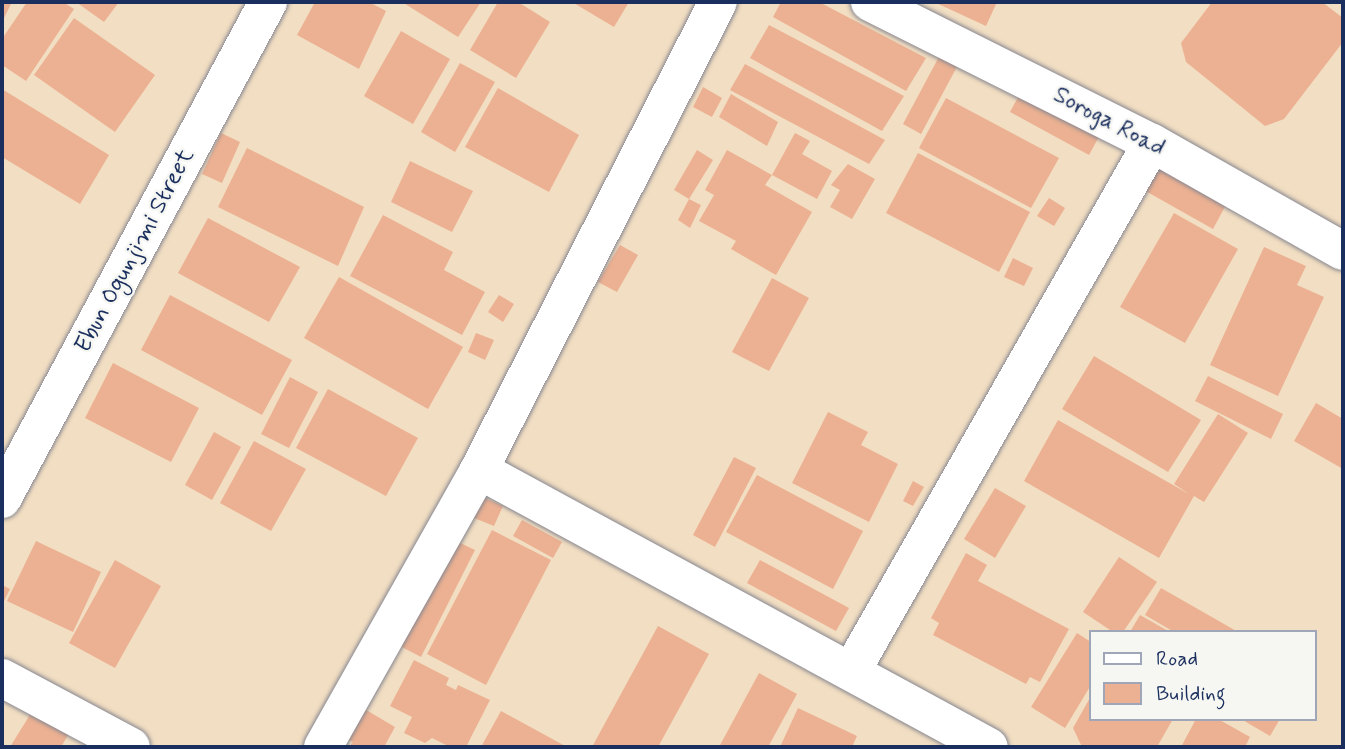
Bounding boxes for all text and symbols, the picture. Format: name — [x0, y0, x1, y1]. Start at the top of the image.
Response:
street label: Soroga Road — [1049, 81, 1169, 163]
street label: Ebun Ogunjimi Street — [72, 149, 198, 353]
legend — [1090, 630, 1317, 721]
text: Road — [1156, 645, 1198, 673]
text: Building — [1156, 680, 1226, 708]

